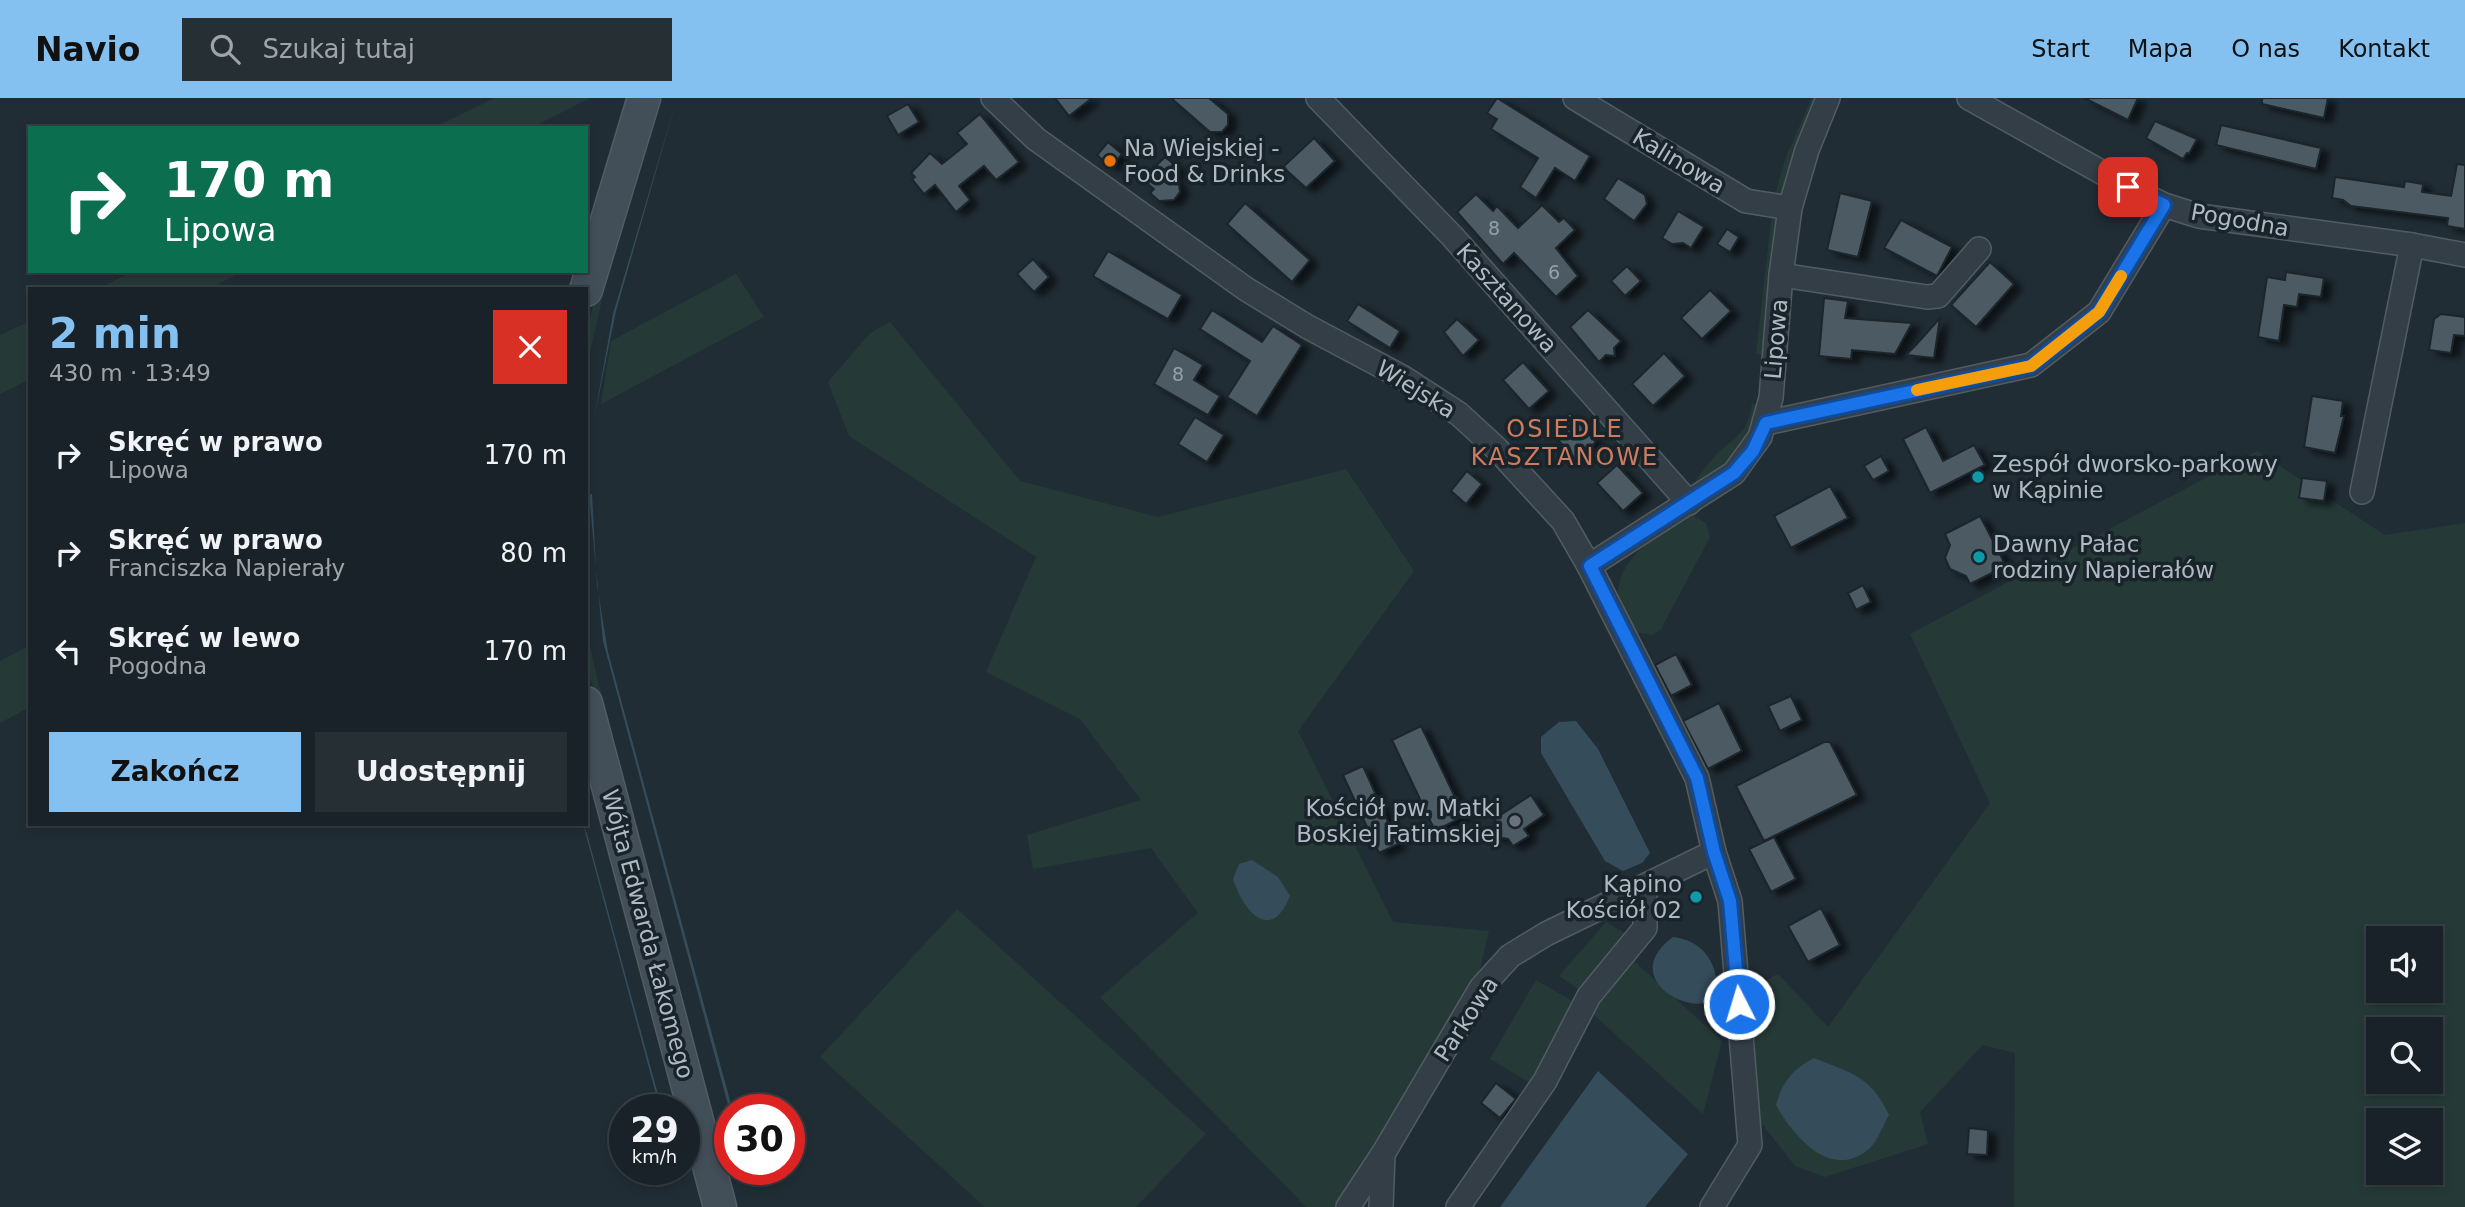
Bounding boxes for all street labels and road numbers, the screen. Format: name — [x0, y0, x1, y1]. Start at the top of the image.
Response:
street label: Kalinowa — [1628, 123, 1730, 199]
street label: Pogodna — [2189, 199, 2291, 241]
street label: Kasztanowa — [1451, 238, 1563, 358]
street label: Lipowa — [1760, 298, 1792, 380]
street label: Wiejska — [1372, 355, 1460, 423]
street label: Wójta Edwarda Łakomego — [597, 787, 699, 1081]
street label: Parkowa — [1429, 972, 1503, 1066]

